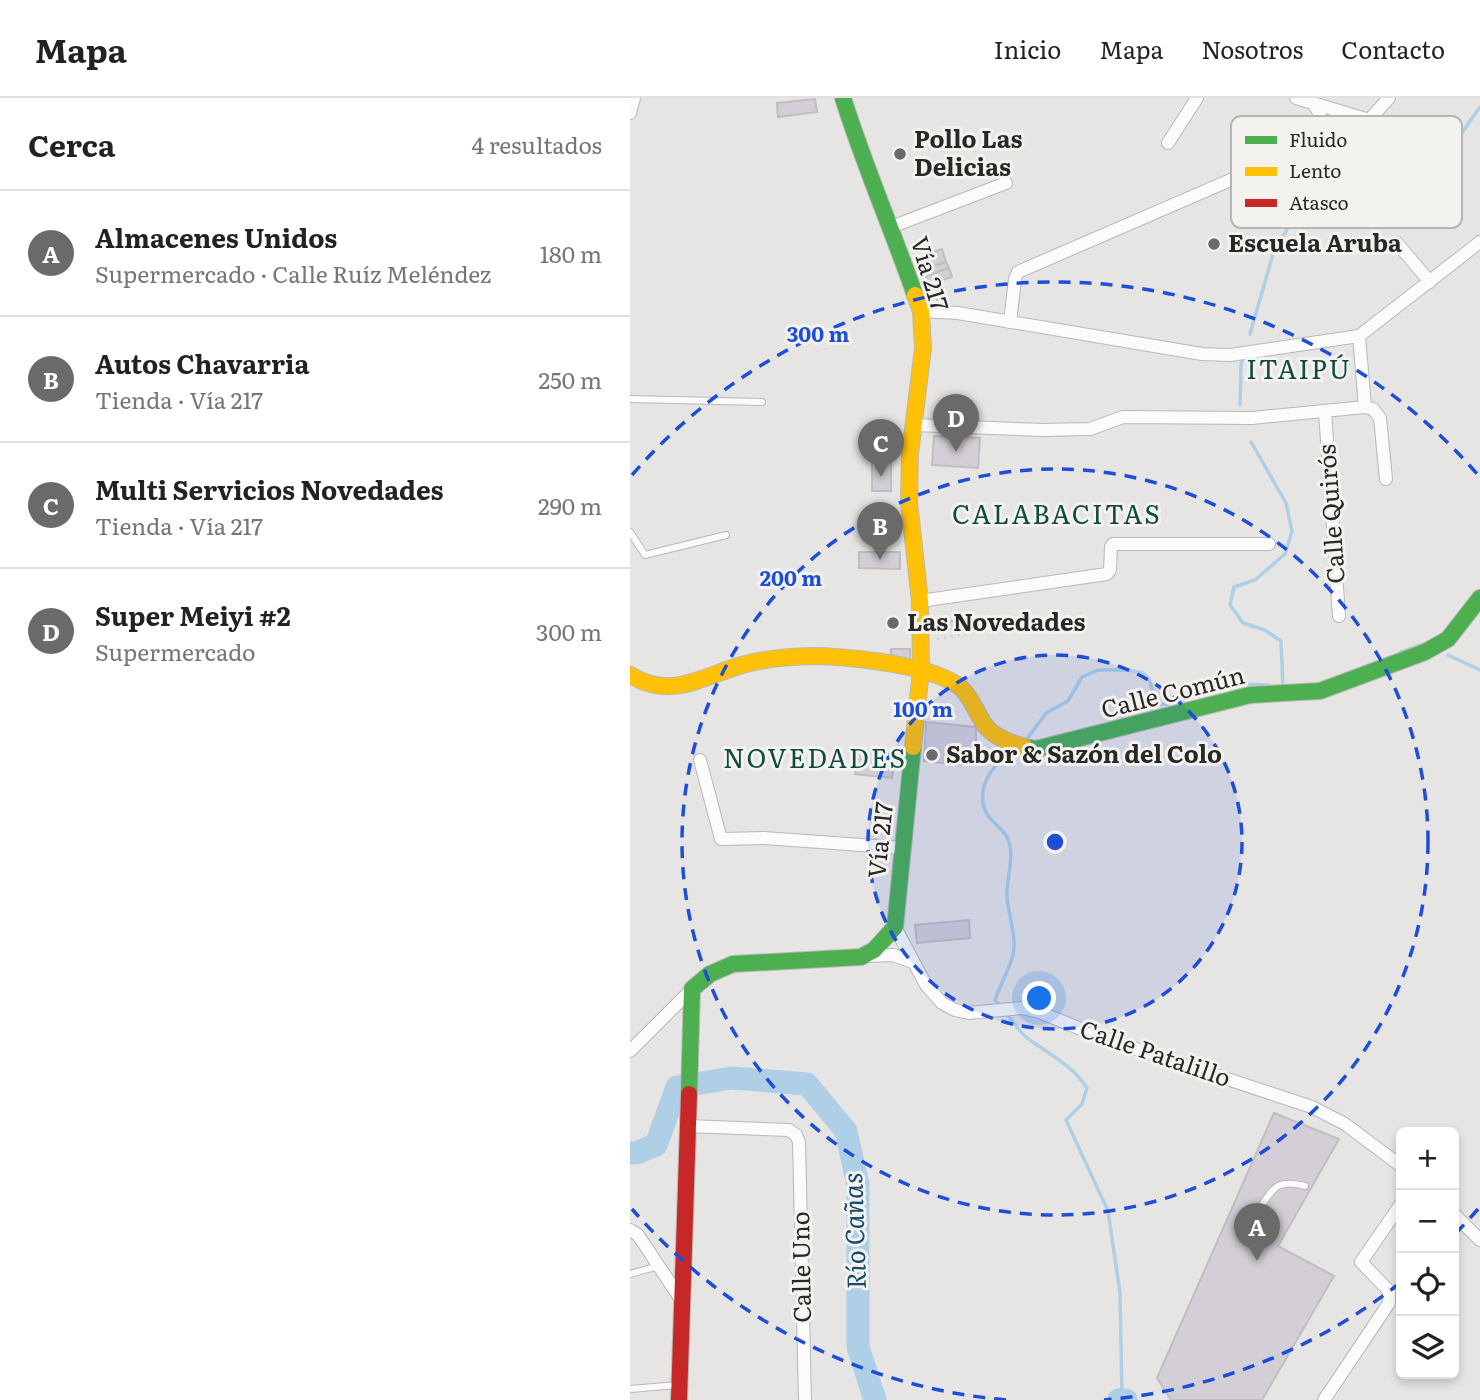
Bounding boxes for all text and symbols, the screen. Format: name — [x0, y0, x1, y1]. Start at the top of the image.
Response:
text: Mapa — [35, 24, 127, 73]
text: Inicio — [994, 31, 1061, 66]
text: Mapa — [1099, 31, 1163, 66]
text: Nosotros — [1201, 31, 1303, 66]
text: Contacto — [1341, 31, 1445, 66]
legend — [1231, 116, 1462, 228]
place label: Pollo Las Delicias — [914, 120, 1023, 183]
text: Cerca — [28, 122, 115, 166]
text: Fluido — [1289, 125, 1347, 153]
text: 4 resultados — [471, 127, 602, 161]
marker: Pollo Las Delicias — [892, 146, 908, 162]
text: Lento — [1289, 156, 1342, 184]
text: Atasco — [1289, 188, 1349, 216]
text: Almacenes Unidos — [95, 217, 337, 256]
place label: Escuela Aruba — [1228, 224, 1402, 259]
street label: Vía 217 — [903, 232, 959, 315]
text: A — [42, 236, 60, 270]
text: 180 m — [540, 236, 602, 270]
marker: Escuela Aruba — [1206, 236, 1222, 252]
text: Supermercado · Calle Ruíz Meléndez — [95, 256, 491, 290]
text: 300 m — [787, 317, 849, 348]
text: Autos Chavarria — [95, 343, 310, 382]
district label: ITAIPÚ — [1246, 348, 1352, 387]
text: B — [43, 362, 59, 396]
text: 250 m — [538, 362, 602, 396]
text: Tienda · Vía 217 — [95, 382, 263, 416]
pin: D — [933, 394, 979, 452]
pin: C — [858, 419, 904, 477]
street label: Calle Quirós — [1307, 443, 1352, 585]
text: Multi Servicios Novedades — [95, 469, 444, 508]
text: C — [43, 488, 59, 522]
text: 290 m — [538, 488, 602, 522]
district label: CALABACITAS — [952, 493, 1162, 532]
pin: B — [857, 502, 903, 560]
text: Tienda · Vía 217 — [95, 508, 263, 542]
text: 200 m — [760, 561, 822, 592]
text: Super Meiyi #2 — [95, 595, 291, 634]
place label: Las Novedades — [907, 603, 1085, 638]
text: D — [42, 614, 60, 648]
text: 300 m — [536, 614, 602, 648]
marker: Las Novedades — [885, 615, 901, 631]
text: Supermercado — [95, 634, 255, 668]
street label: Calle Común — [1097, 656, 1248, 725]
text: 100 m — [893, 692, 953, 723]
place label: Sabor & Sazón del Colo — [946, 735, 1222, 770]
district label: NOVEDADES — [723, 737, 907, 776]
marker: Sabor & Sazón del Colo — [924, 747, 940, 763]
street label: Vía 217 — [857, 800, 900, 880]
centre of rings — [1043, 830, 1067, 854]
your location — [1022, 981, 1056, 1015]
street label: Calle Patalillo — [1076, 1009, 1236, 1094]
map controls — [1396, 1127, 1459, 1379]
button: + — [1396, 1127, 1459, 1190]
water label: Río Cañas — [831, 1172, 874, 1290]
button: − — [1396, 1190, 1459, 1253]
pin: A — [1234, 1203, 1280, 1261]
street label: Calle Uno — [781, 1211, 818, 1323]
button: locate — [1396, 1253, 1459, 1316]
button: layers — [1396, 1316, 1459, 1379]

